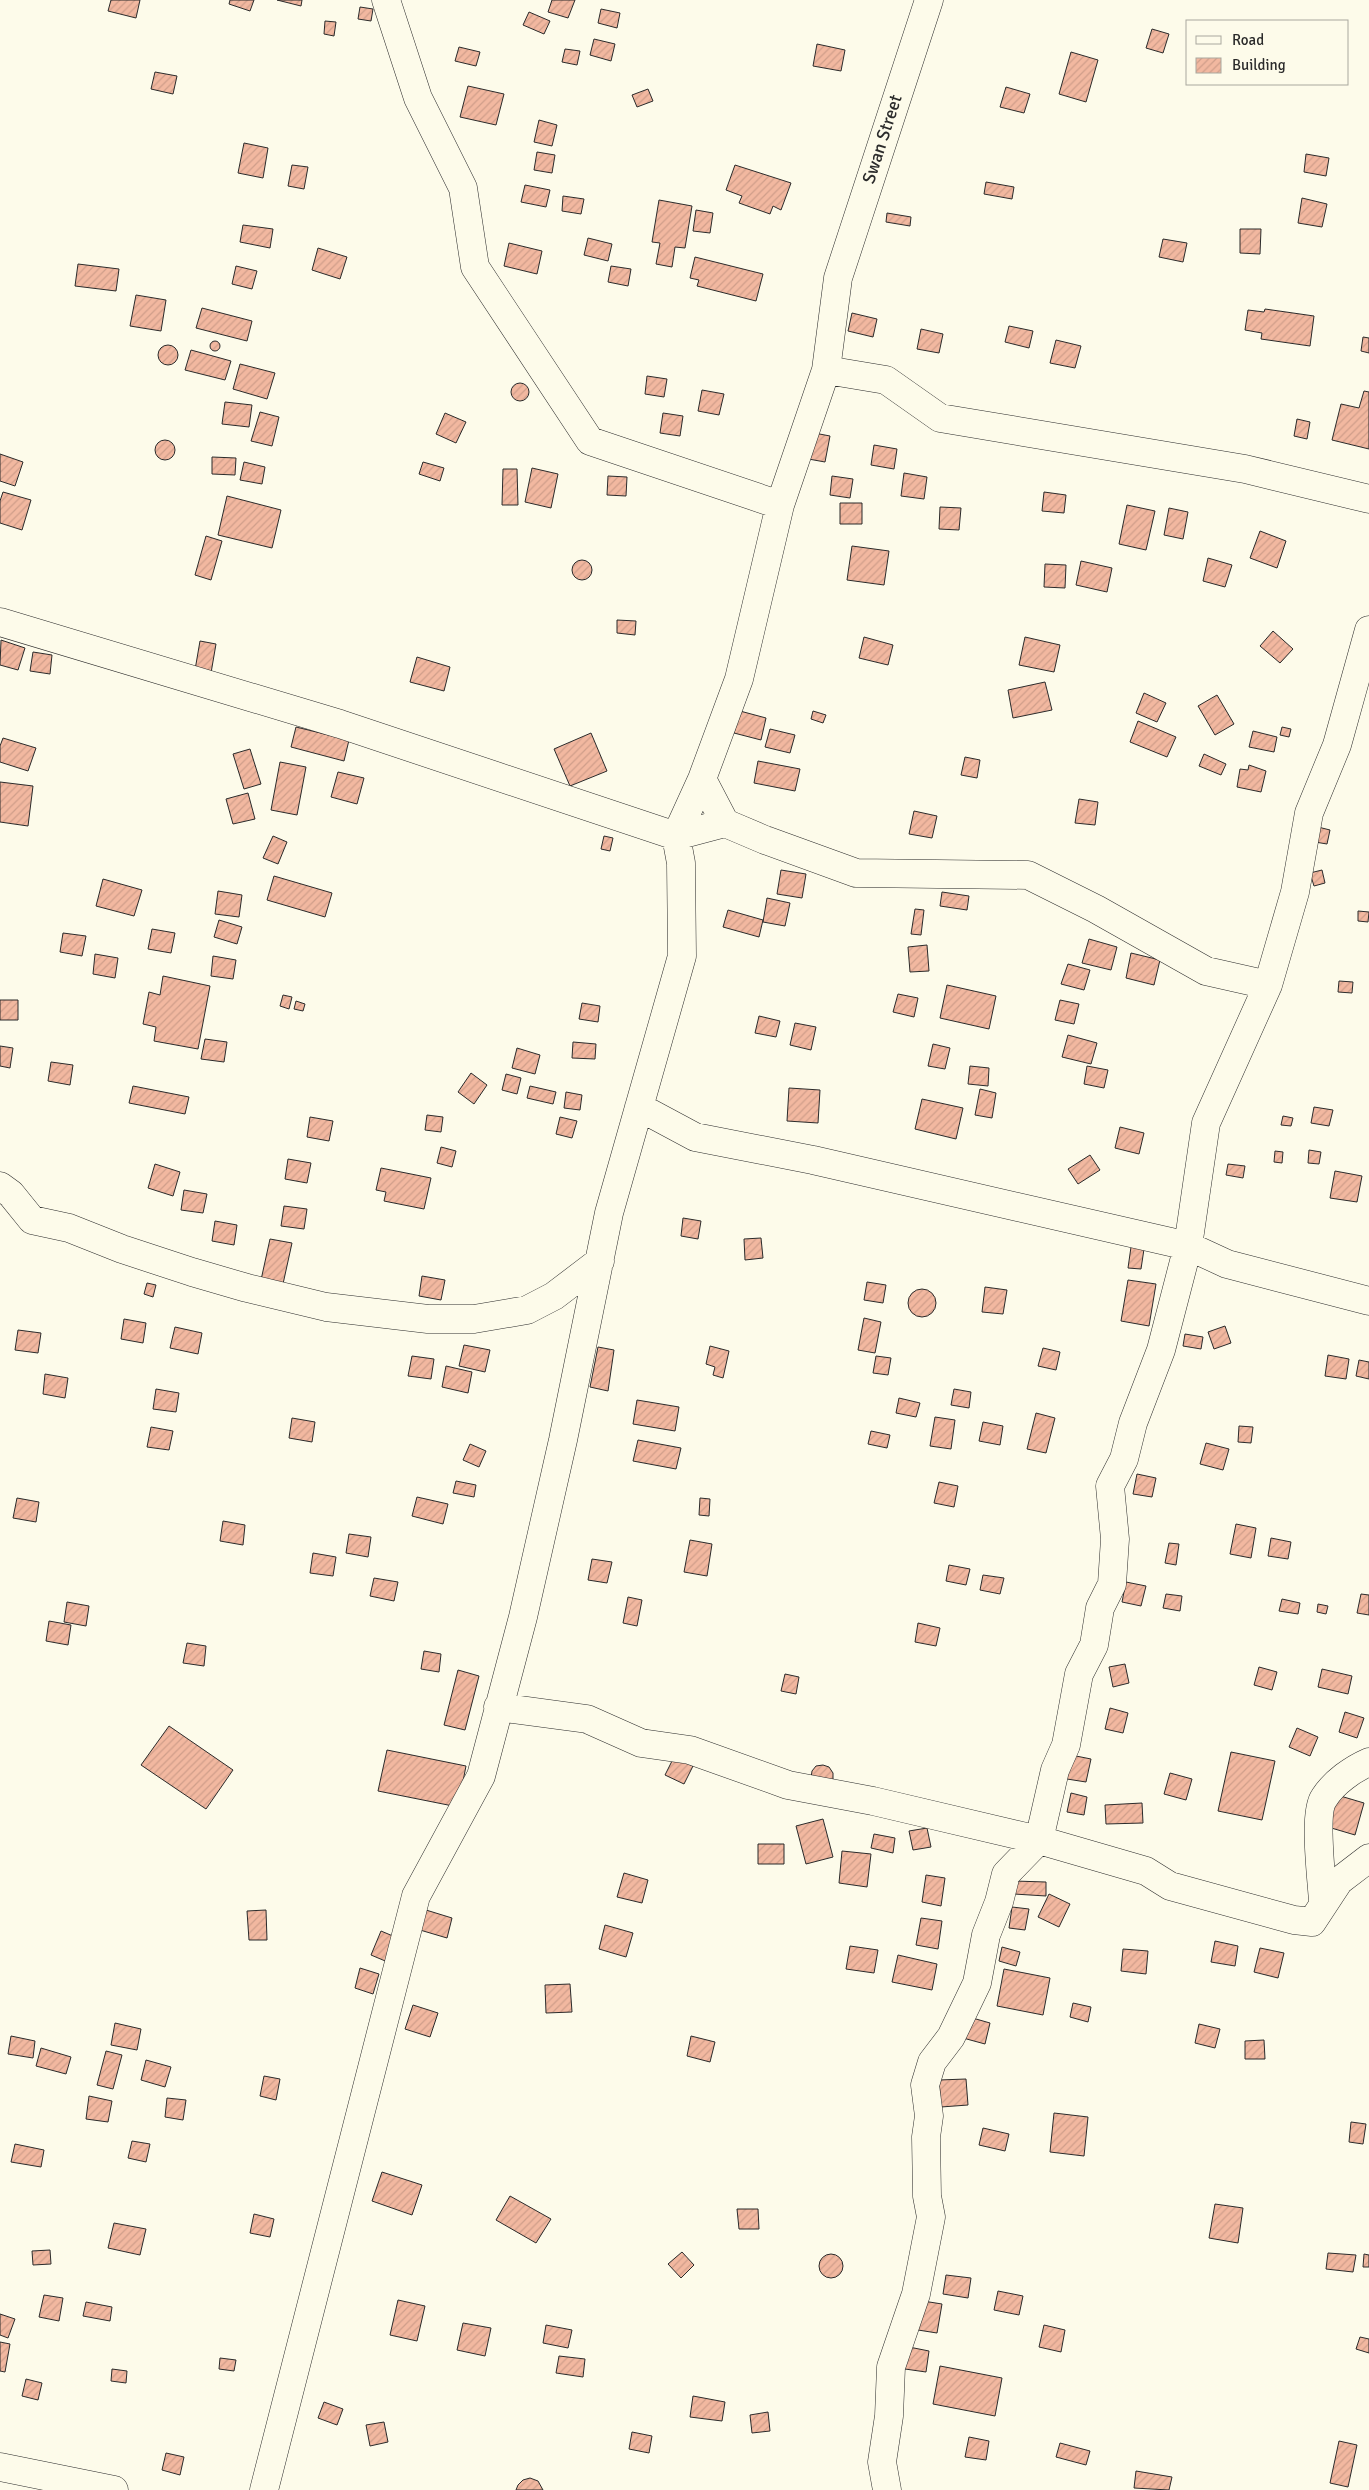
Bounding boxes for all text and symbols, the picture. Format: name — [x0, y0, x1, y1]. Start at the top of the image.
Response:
legend — [1186, 20, 1349, 85]
text: Road — [1232, 31, 1264, 49]
text: Building — [1232, 56, 1286, 74]
street label: Swan Street — [857, 92, 907, 186]

